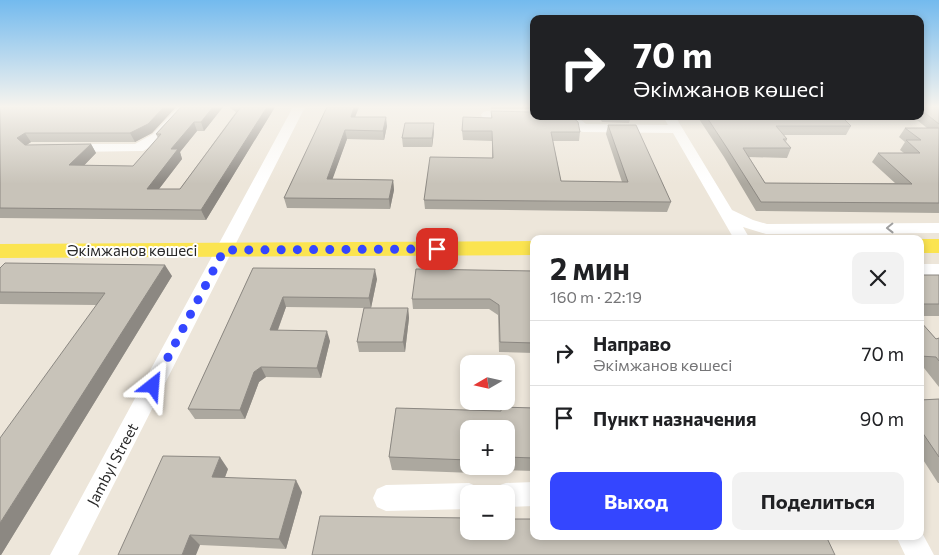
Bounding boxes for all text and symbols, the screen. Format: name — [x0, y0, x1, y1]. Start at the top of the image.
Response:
text: 70 m — [633, 32, 713, 75]
icon: right — [550, 35, 615, 100]
text: Әкімжанов көшесі — [633, 75, 825, 102]
one-way arrow — [886, 223, 894, 234]
pin — [416, 228, 458, 270]
icon: arrive — [423, 235, 451, 263]
street label: Әкімжанов көшесі — [67, 241, 197, 259]
text: 2 мин — [550, 249, 630, 286]
button: close — [852, 252, 904, 304]
text: 160 m · 22:19 — [550, 287, 642, 306]
text: Направо — [593, 332, 671, 355]
icon: right — [550, 339, 578, 367]
text: 70 m — [861, 342, 904, 365]
north arrow — [460, 355, 515, 410]
map controls — [460, 355, 515, 540]
text: Әкімжанов көшесі — [593, 355, 732, 374]
position arrow — [126, 359, 178, 411]
icon: arrive — [550, 404, 578, 432]
text: Пункт назначения — [593, 407, 756, 430]
text: 90 m — [860, 407, 904, 430]
street label: Jambyl Street — [83, 420, 141, 508]
button: + — [460, 420, 515, 475]
button: Выход — [550, 472, 722, 530]
button: Поделиться — [732, 472, 904, 530]
button: − — [460, 485, 515, 540]

